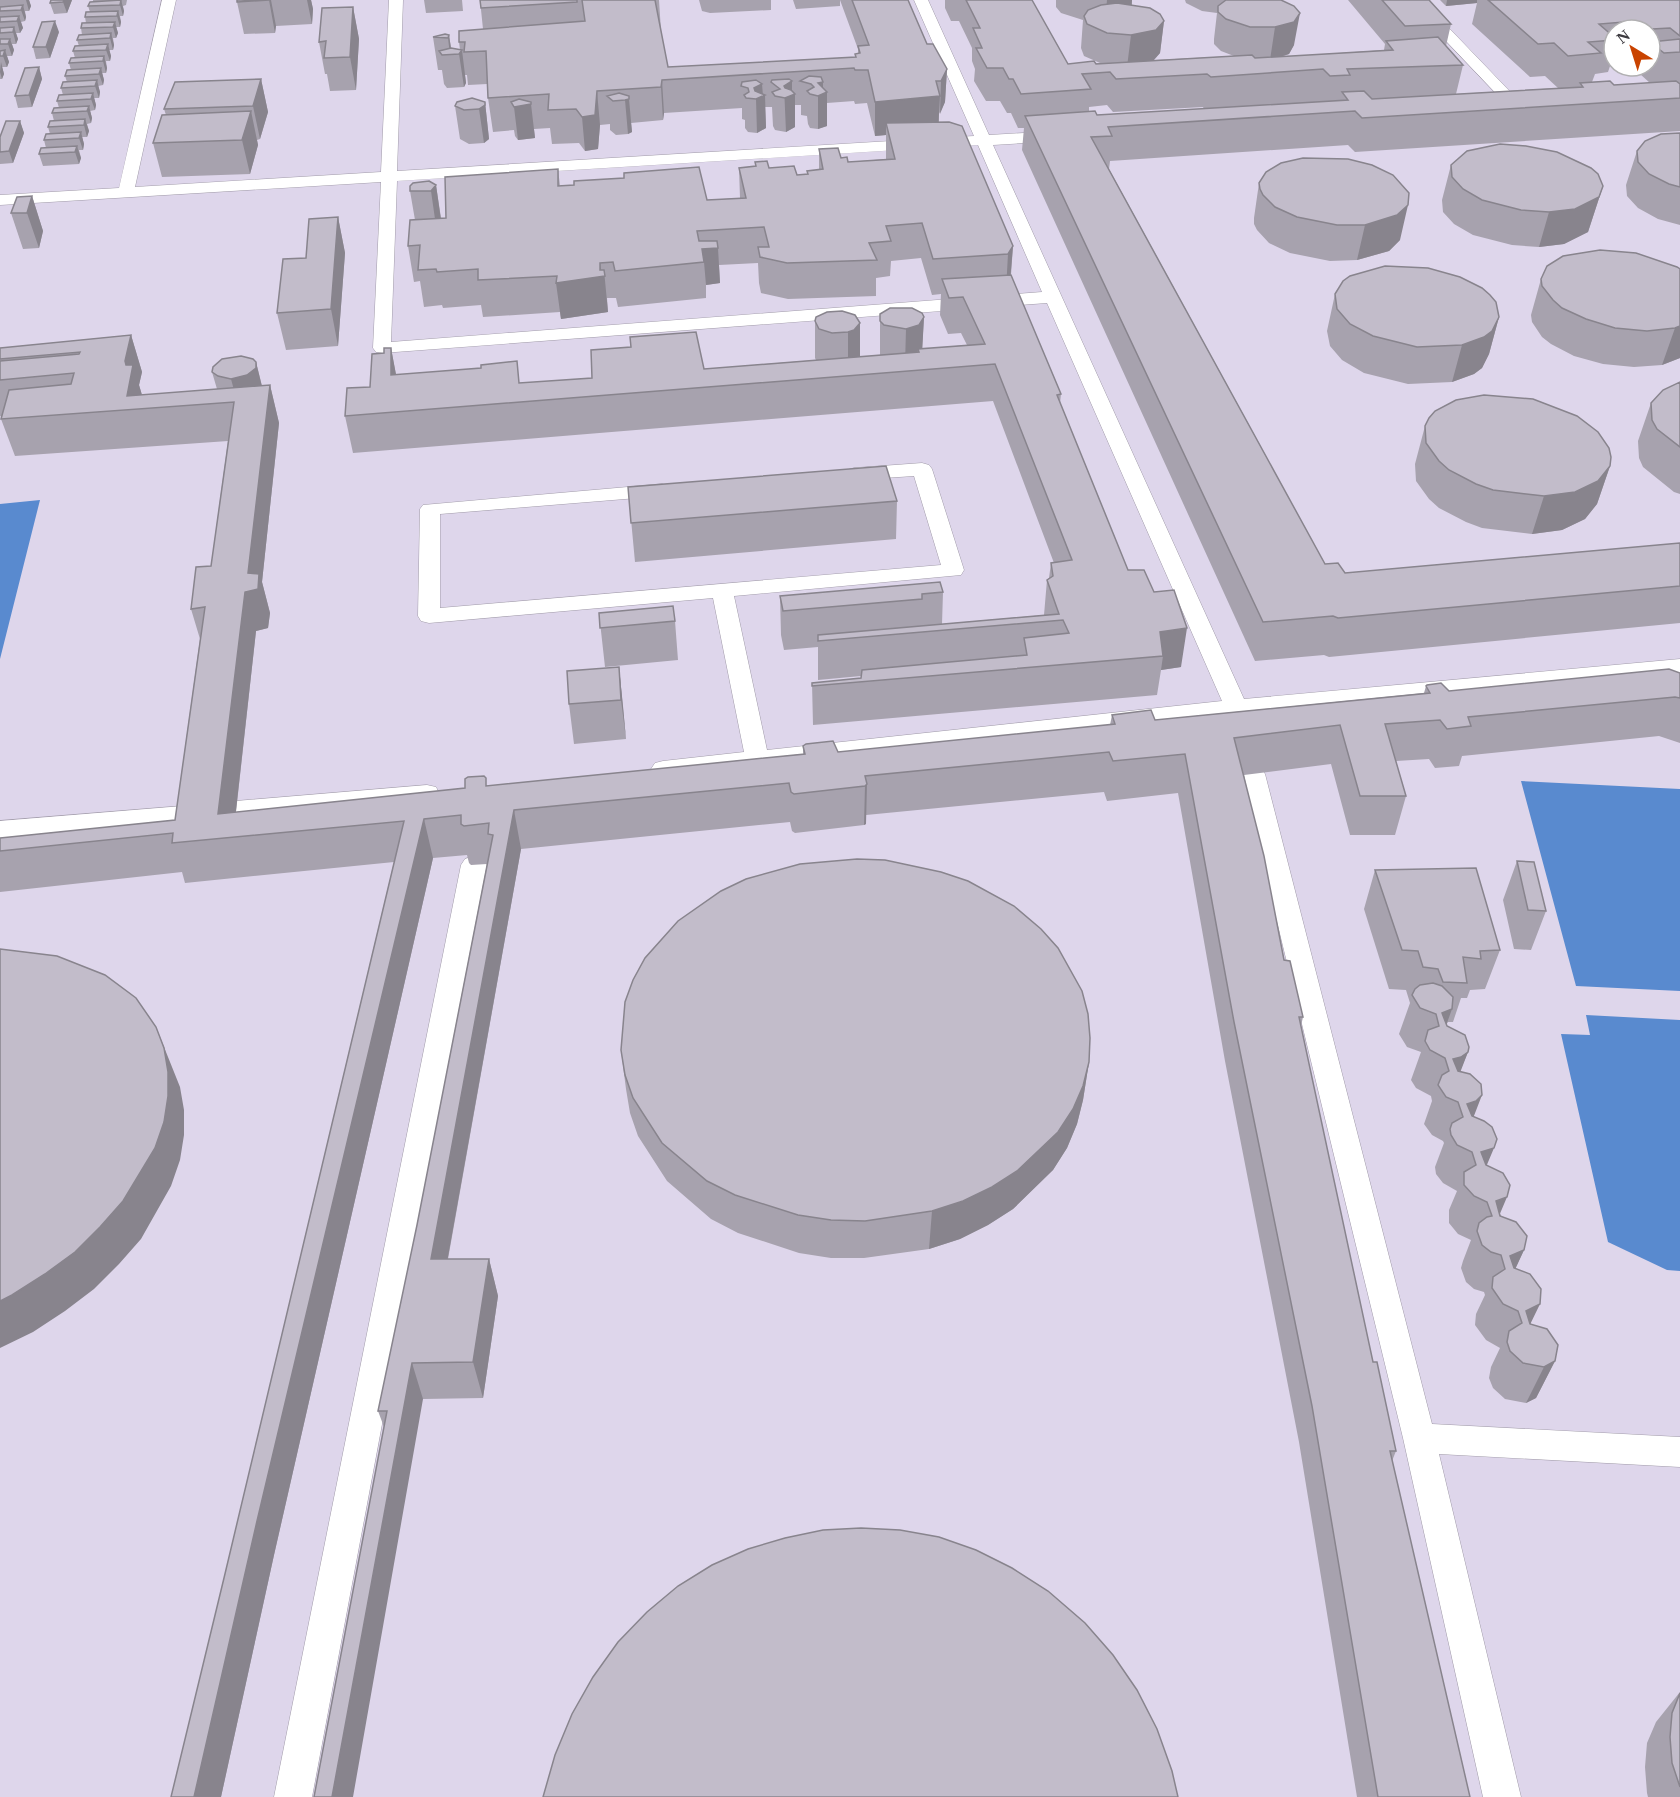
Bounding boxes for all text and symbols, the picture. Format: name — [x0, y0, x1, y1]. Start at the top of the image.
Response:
north arrow — [1602, 18, 1662, 78]
text: N — [1613, 26, 1633, 47]

